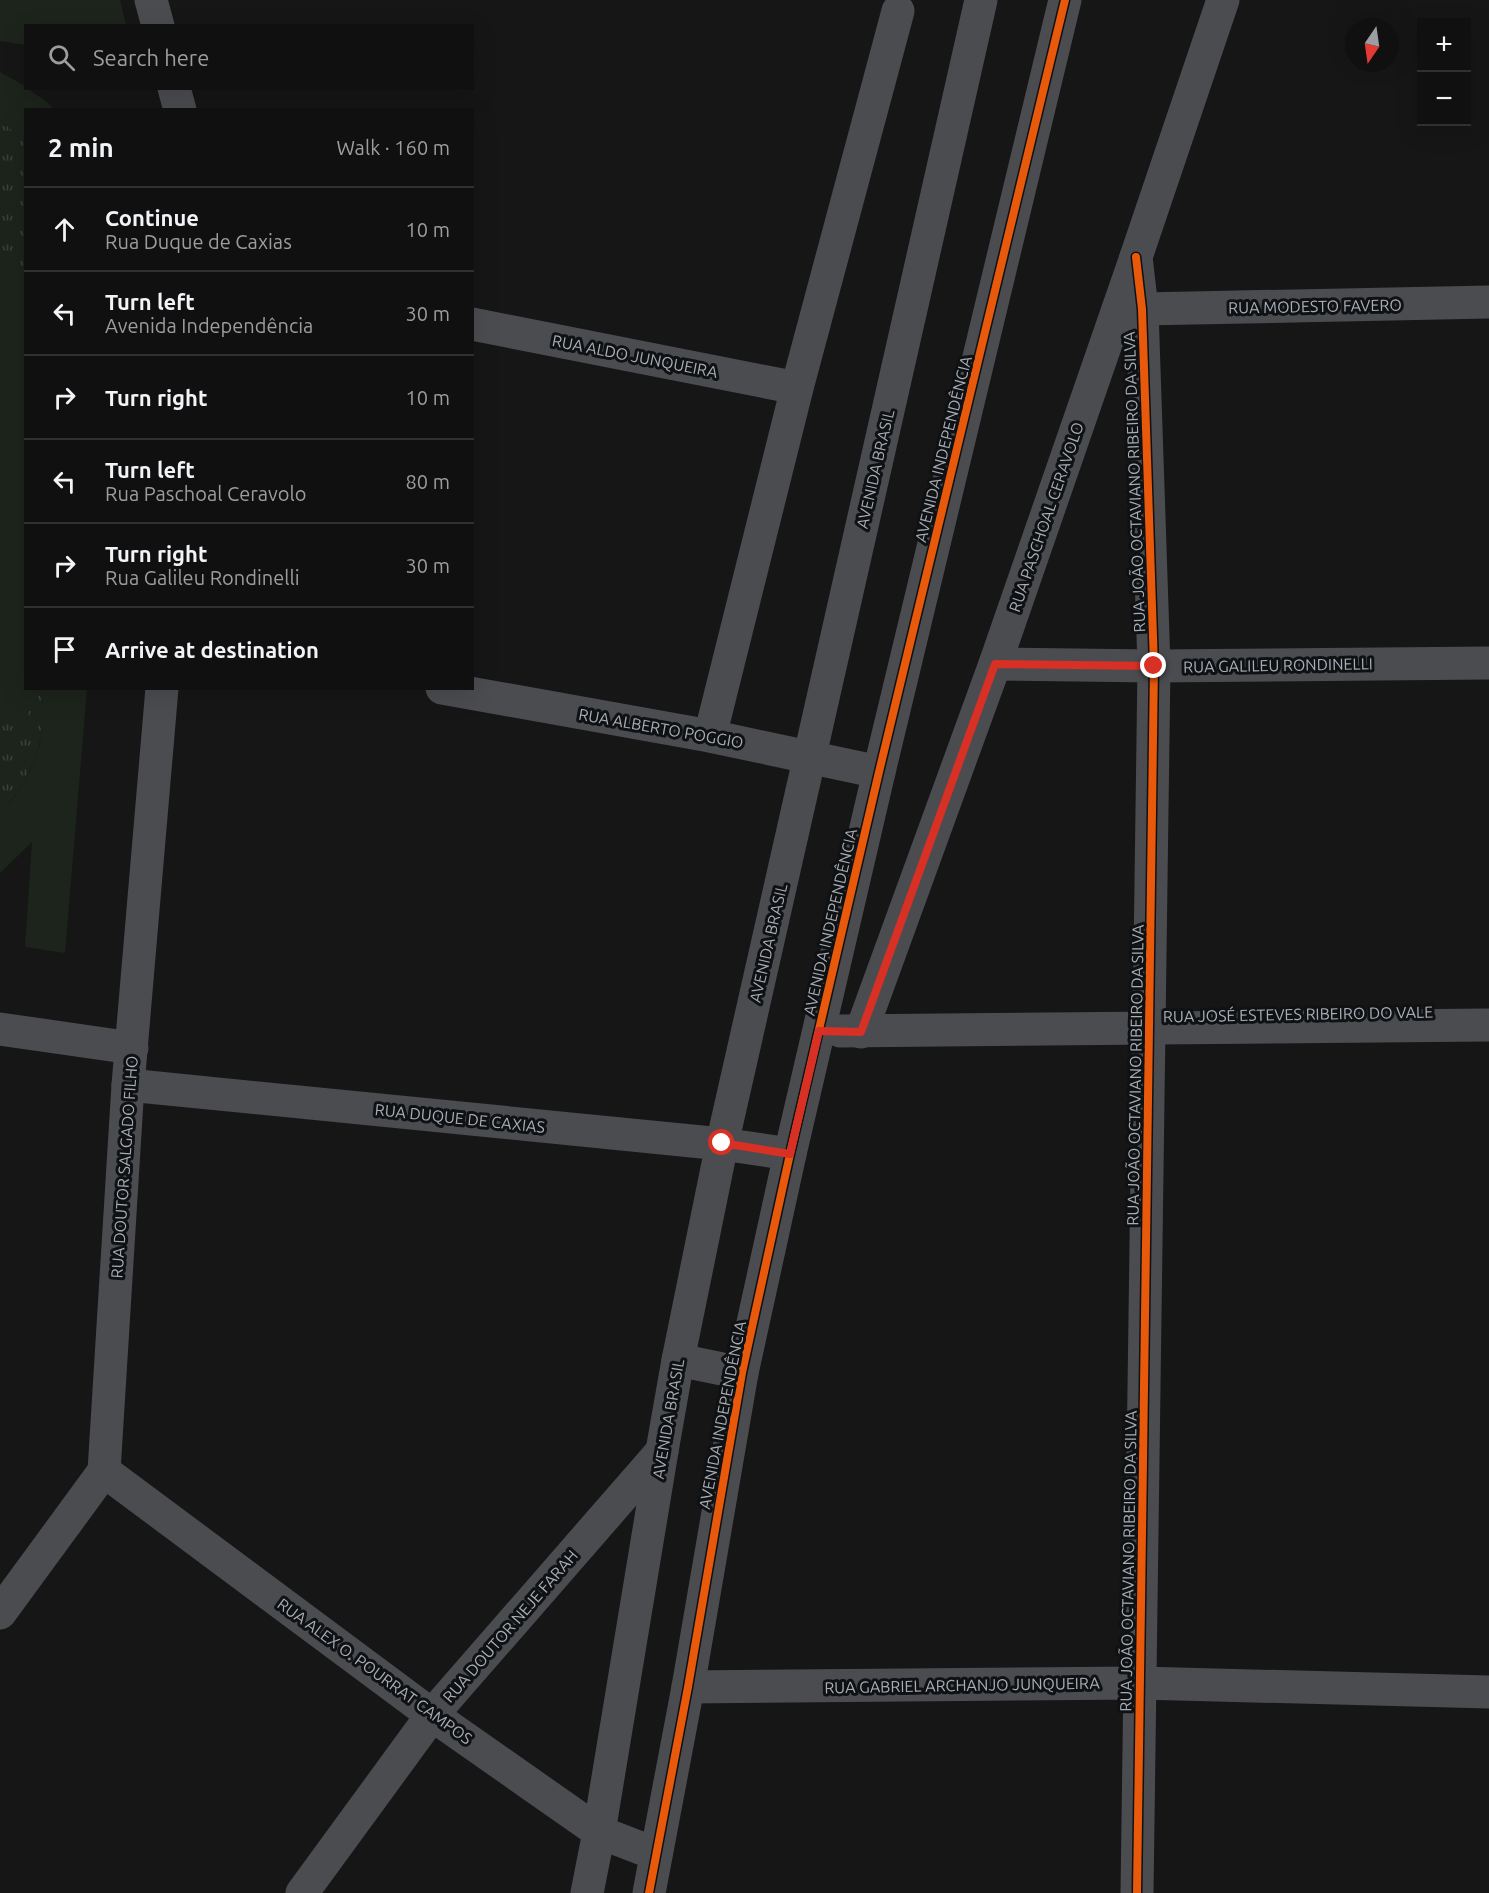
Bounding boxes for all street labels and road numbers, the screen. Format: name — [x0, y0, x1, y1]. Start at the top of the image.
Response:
street label: RUA MODESTO FAVERO — [1228, 295, 1402, 317]
street label: RUA ALDO JUNQUEIRA — [551, 331, 720, 381]
street label: RUA JOÃO OCTAVIANO RIBEIRO DA SILVA — [1119, 331, 1148, 633]
street label: AVENIDA INDEPENDÊNCIA — [910, 353, 975, 544]
street label: AVENIDA BRASIL — [853, 408, 897, 530]
street label: RUA PASCHOAL CERAVOLO — [1005, 420, 1087, 614]
street label: RUA GALILEU RONDINELLI — [1183, 654, 1373, 676]
street label: RUA ALBERTO POGGIO — [577, 705, 745, 751]
street label: AVENIDA INDEPENDÊNCIA — [799, 826, 860, 1017]
street label: AVENIDA BRASIL — [746, 882, 790, 1004]
street label: RUA JOÃO OCTAVIANO RIBEIRO DA SILVA — [1122, 924, 1147, 1226]
street label: RUA JOSÉ ESTEVES RIBEIRO DO VALE — [1163, 1001, 1433, 1025]
street label: RUA DOUTOR SALGADO FILHO — [107, 1055, 141, 1279]
street label: RUA DUQUE DE CAXIAS — [374, 1100, 546, 1136]
street label: AVENIDA INDEPENDÊNCIA — [694, 1319, 749, 1511]
street label: AVENIDA BRASIL — [649, 1358, 687, 1480]
street label: RUA JOÃO OCTAVIANO RIBEIRO DA SILVA — [1115, 1410, 1140, 1712]
street label: RUA DOUTOR NEJE FARAH — [439, 1546, 581, 1706]
street label: RUA ALEX O. POURRAT CAMPOS — [274, 1594, 476, 1748]
street label: RUA GABRIEL ARCHANJO JUNQUEIRA — [824, 1674, 1100, 1696]

